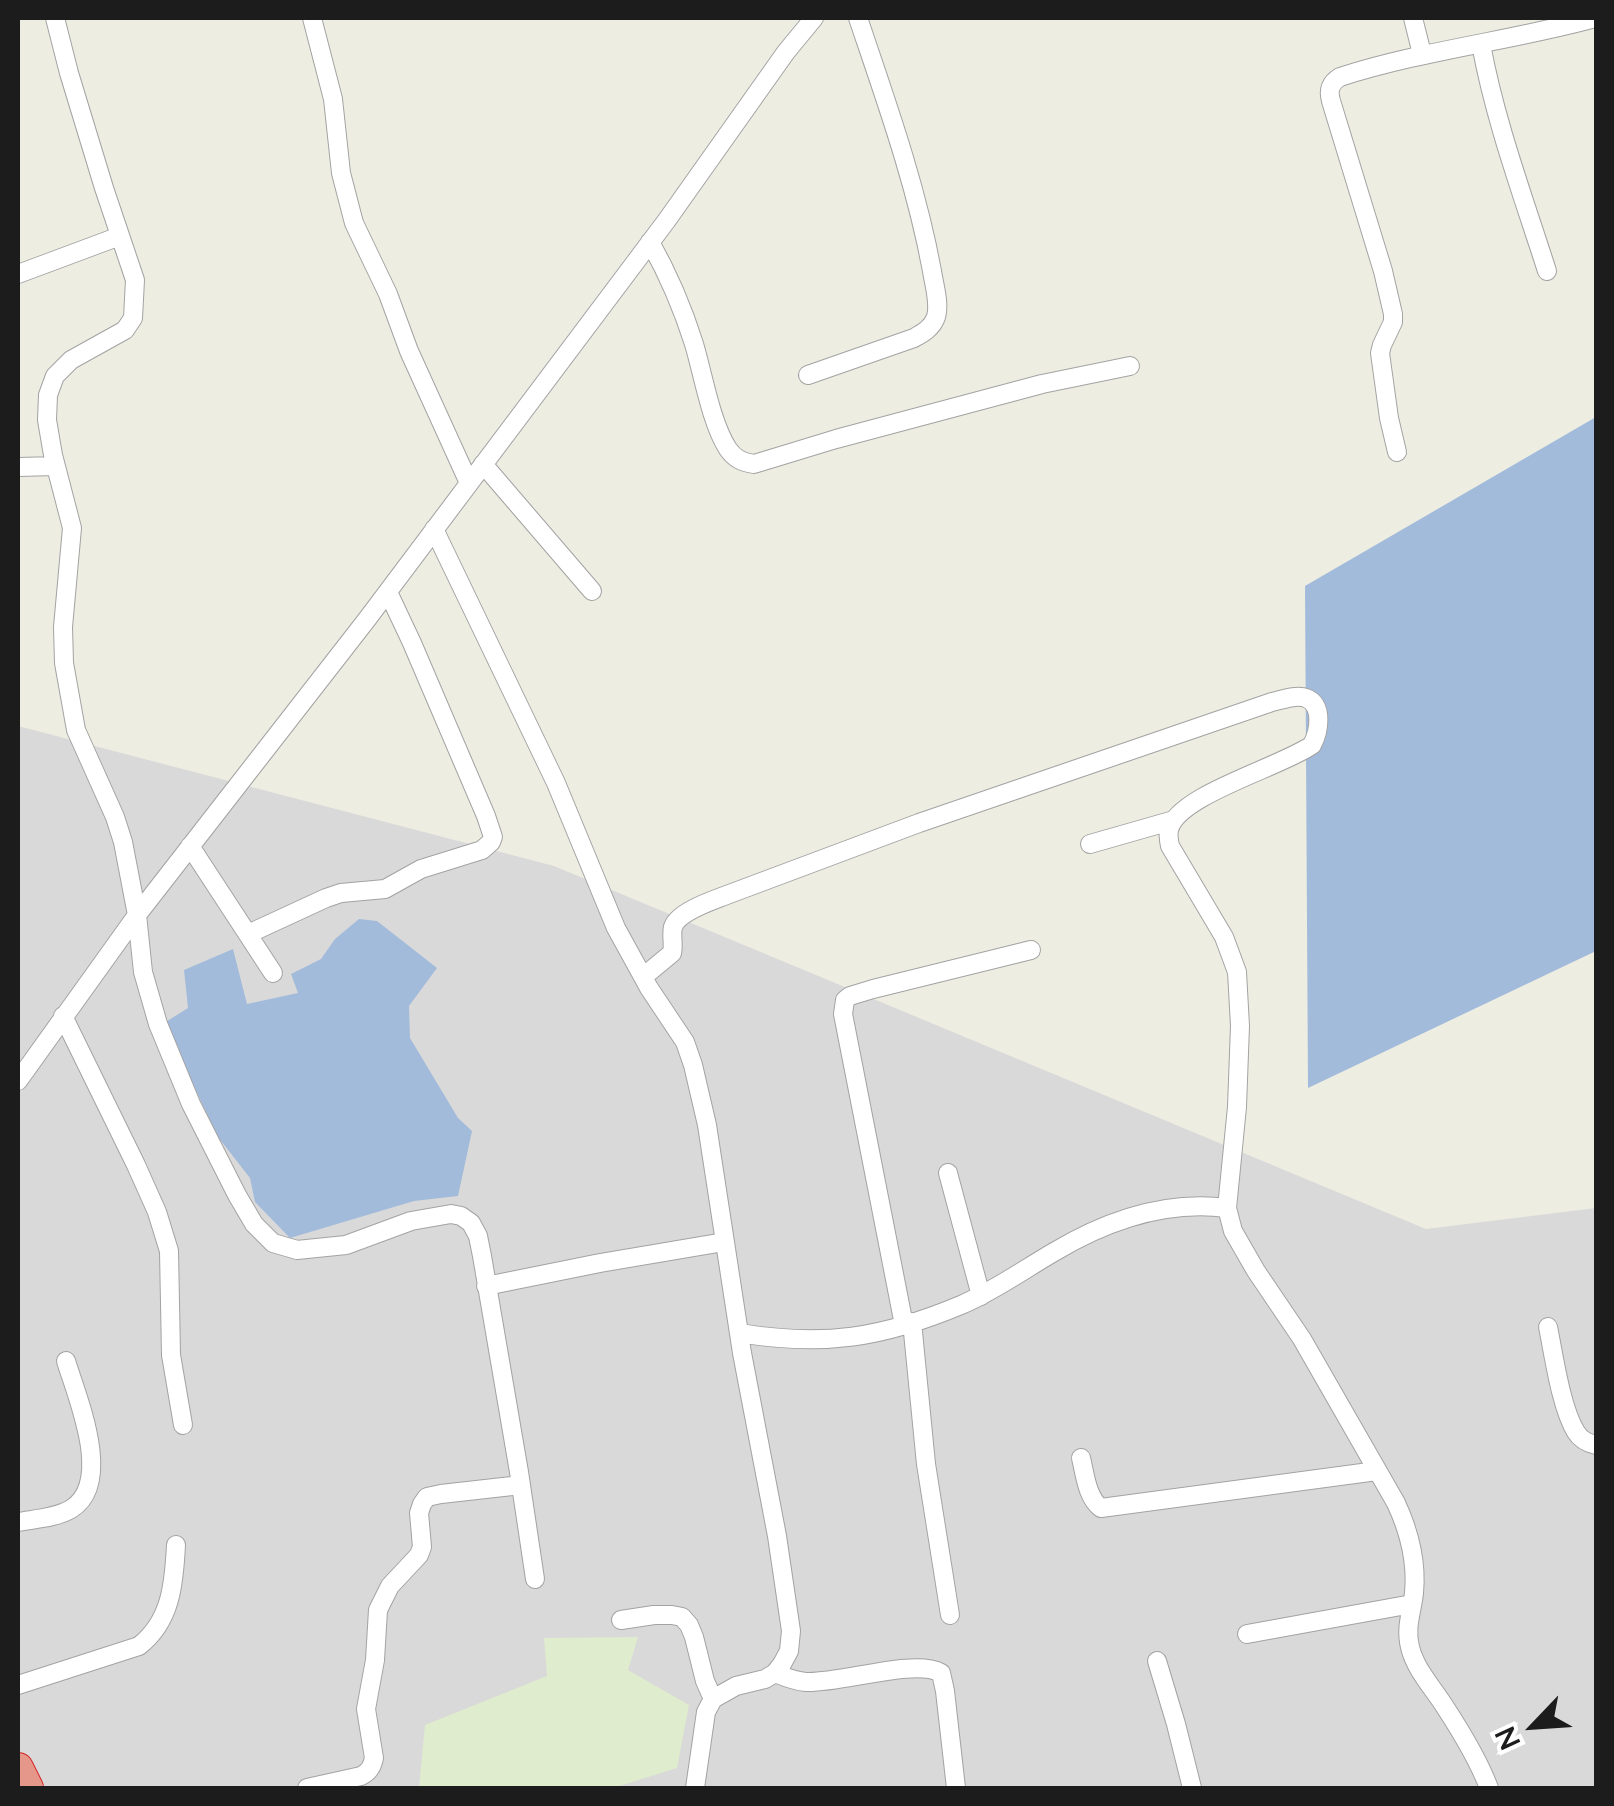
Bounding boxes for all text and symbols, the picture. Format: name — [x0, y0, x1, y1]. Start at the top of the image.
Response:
north arrow — [1484, 1676, 1584, 1776]
text: N — [1487, 1722, 1527, 1756]

